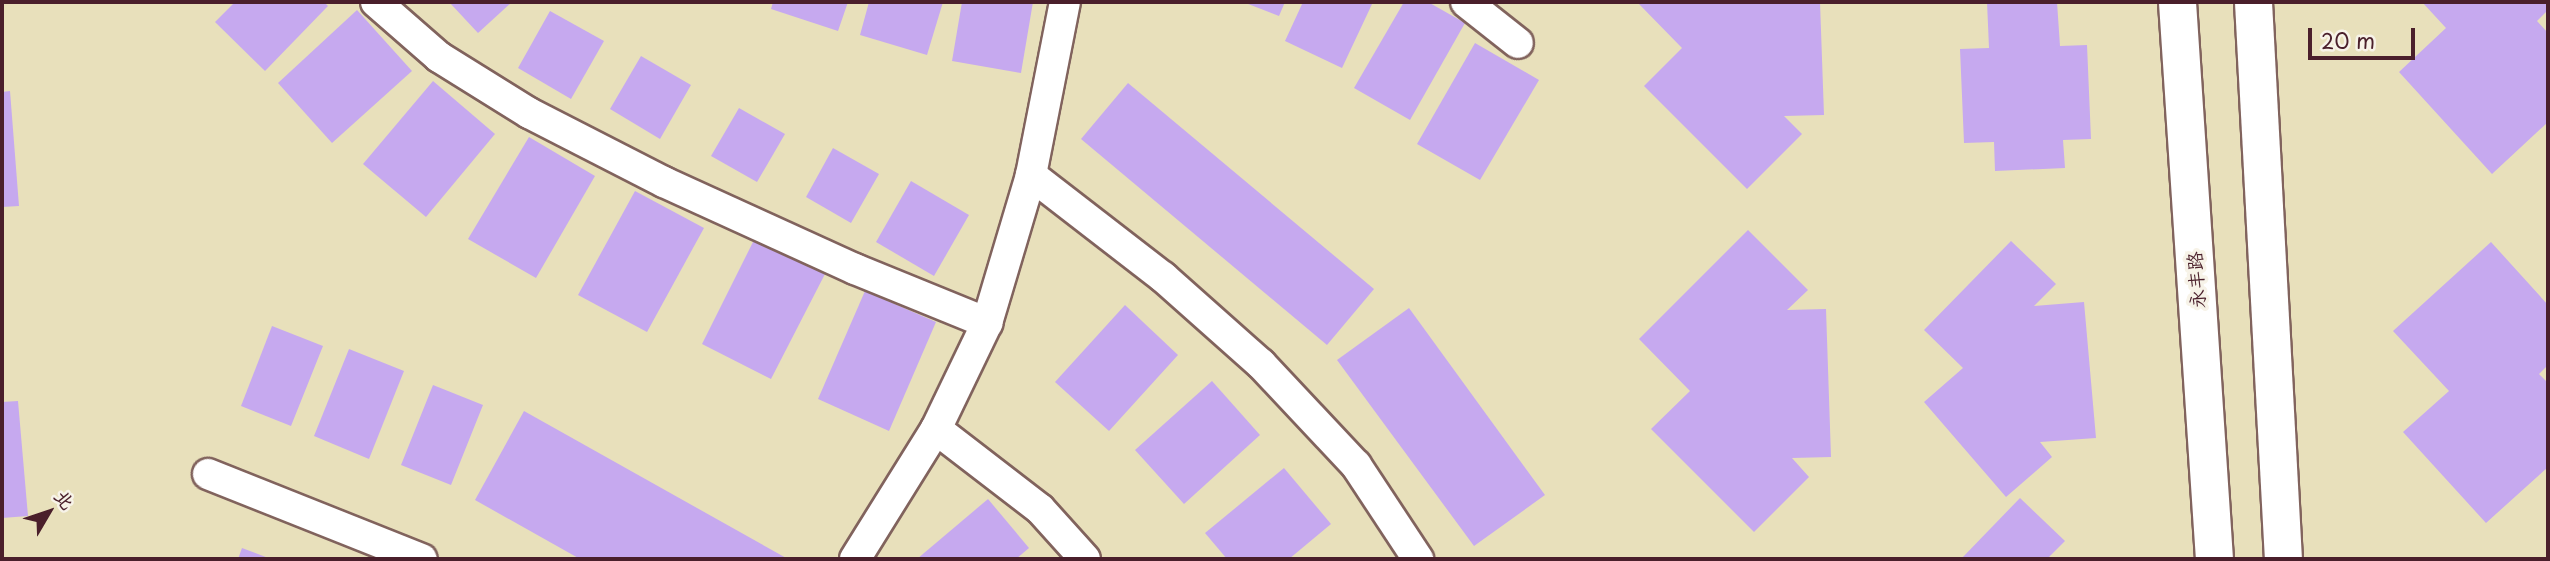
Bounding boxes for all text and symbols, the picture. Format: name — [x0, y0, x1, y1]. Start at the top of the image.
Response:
scale bar — [2312, 14, 2419, 58]
text: 20 m — [2321, 24, 2375, 56]
street label: 永丰路 — [2183, 251, 2209, 309]
north arrow — [14, 477, 84, 547]
text: 北 — [48, 483, 82, 515]

